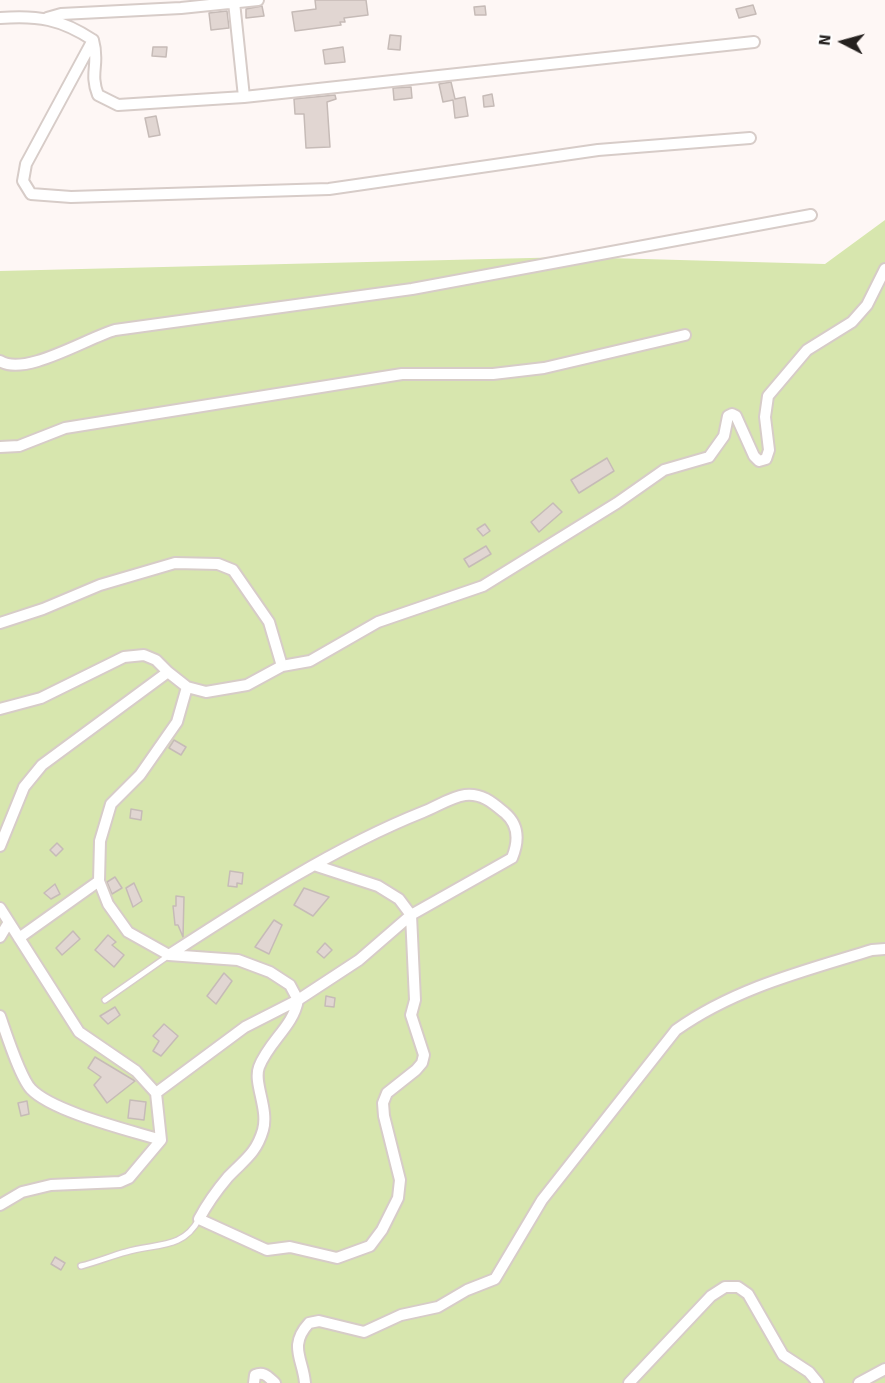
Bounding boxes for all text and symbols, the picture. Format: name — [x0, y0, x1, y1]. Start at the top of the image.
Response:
north arrow — [813, 12, 873, 72]
text: N — [815, 34, 836, 47]

